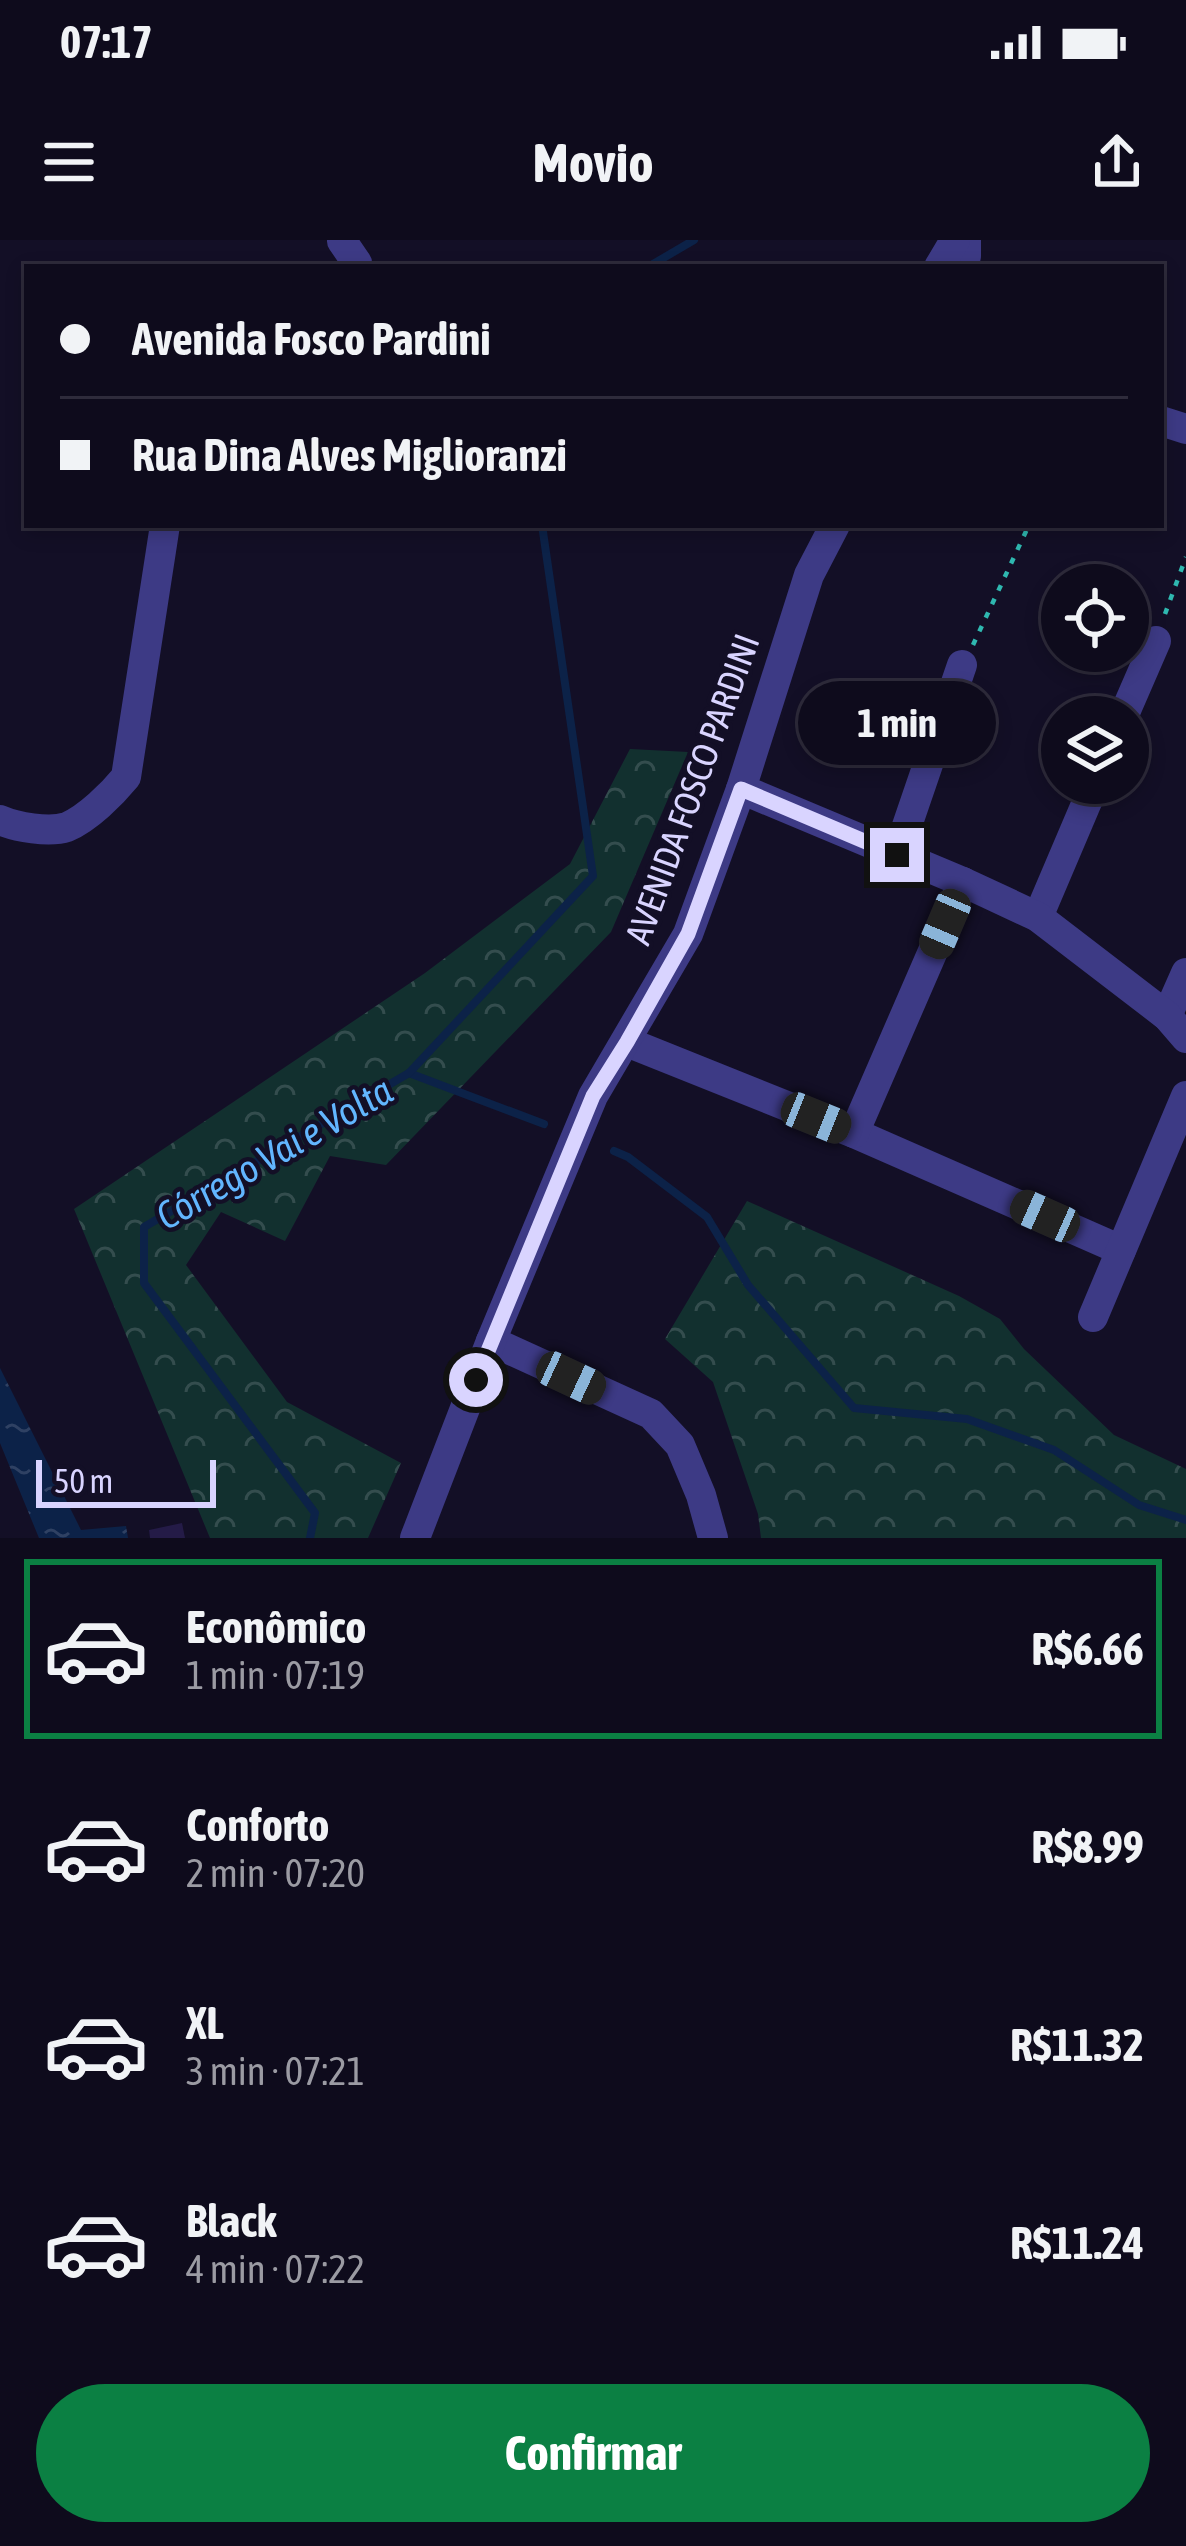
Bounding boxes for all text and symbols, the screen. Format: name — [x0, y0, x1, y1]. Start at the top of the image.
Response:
text: 07:17 — [60, 16, 153, 68]
icon: menu — [36, 129, 102, 195]
icon: share — [1084, 129, 1150, 195]
text: Movio — [532, 132, 654, 193]
text: Avenida Fosco Pardini — [132, 313, 491, 365]
text: Rua Dina Alves Miglioranzi — [132, 429, 567, 481]
map controls — [1041, 564, 1149, 804]
button: locate — [1041, 564, 1149, 672]
street label: AVENIDA FOSCO PARDINI — [616, 628, 768, 950]
callout: 1 min — [798, 681, 996, 765]
button: layers — [1041, 696, 1149, 804]
text: 1 min — [857, 701, 937, 745]
route end — [870, 828, 924, 882]
car — [914, 884, 976, 964]
water label: Córrego Vai e Volta — [148, 1068, 400, 1238]
car — [776, 1088, 856, 1148]
car — [1005, 1185, 1085, 1247]
car — [531, 1346, 611, 1410]
route start — [449, 1353, 503, 1407]
scale bar — [36, 1454, 216, 1507]
text: 50 m — [54, 1462, 113, 1500]
icon: car — [42, 1595, 150, 1703]
text: Econômico — [186, 1601, 367, 1653]
text: R$6.66 — [1031, 1623, 1144, 1675]
text: 1 min · 07:19 — [186, 1653, 365, 1697]
icon: car — [42, 1793, 150, 1901]
text: Conforto — [186, 1799, 329, 1851]
text: R$8.99 — [1031, 1821, 1144, 1873]
text: 2 min · 07:20 — [186, 1851, 365, 1895]
icon: car — [42, 1991, 150, 2099]
text: XL — [186, 1997, 224, 2049]
text: R$11.32 — [1010, 2019, 1144, 2071]
text: 3 min · 07:21 — [186, 2049, 365, 2093]
icon: car — [42, 2189, 150, 2297]
text: Black — [186, 2195, 277, 2247]
text: R$11.24 — [1010, 2217, 1144, 2269]
text: 4 min · 07:22 — [186, 2247, 365, 2291]
button: Confirmar — [36, 2384, 1150, 2522]

